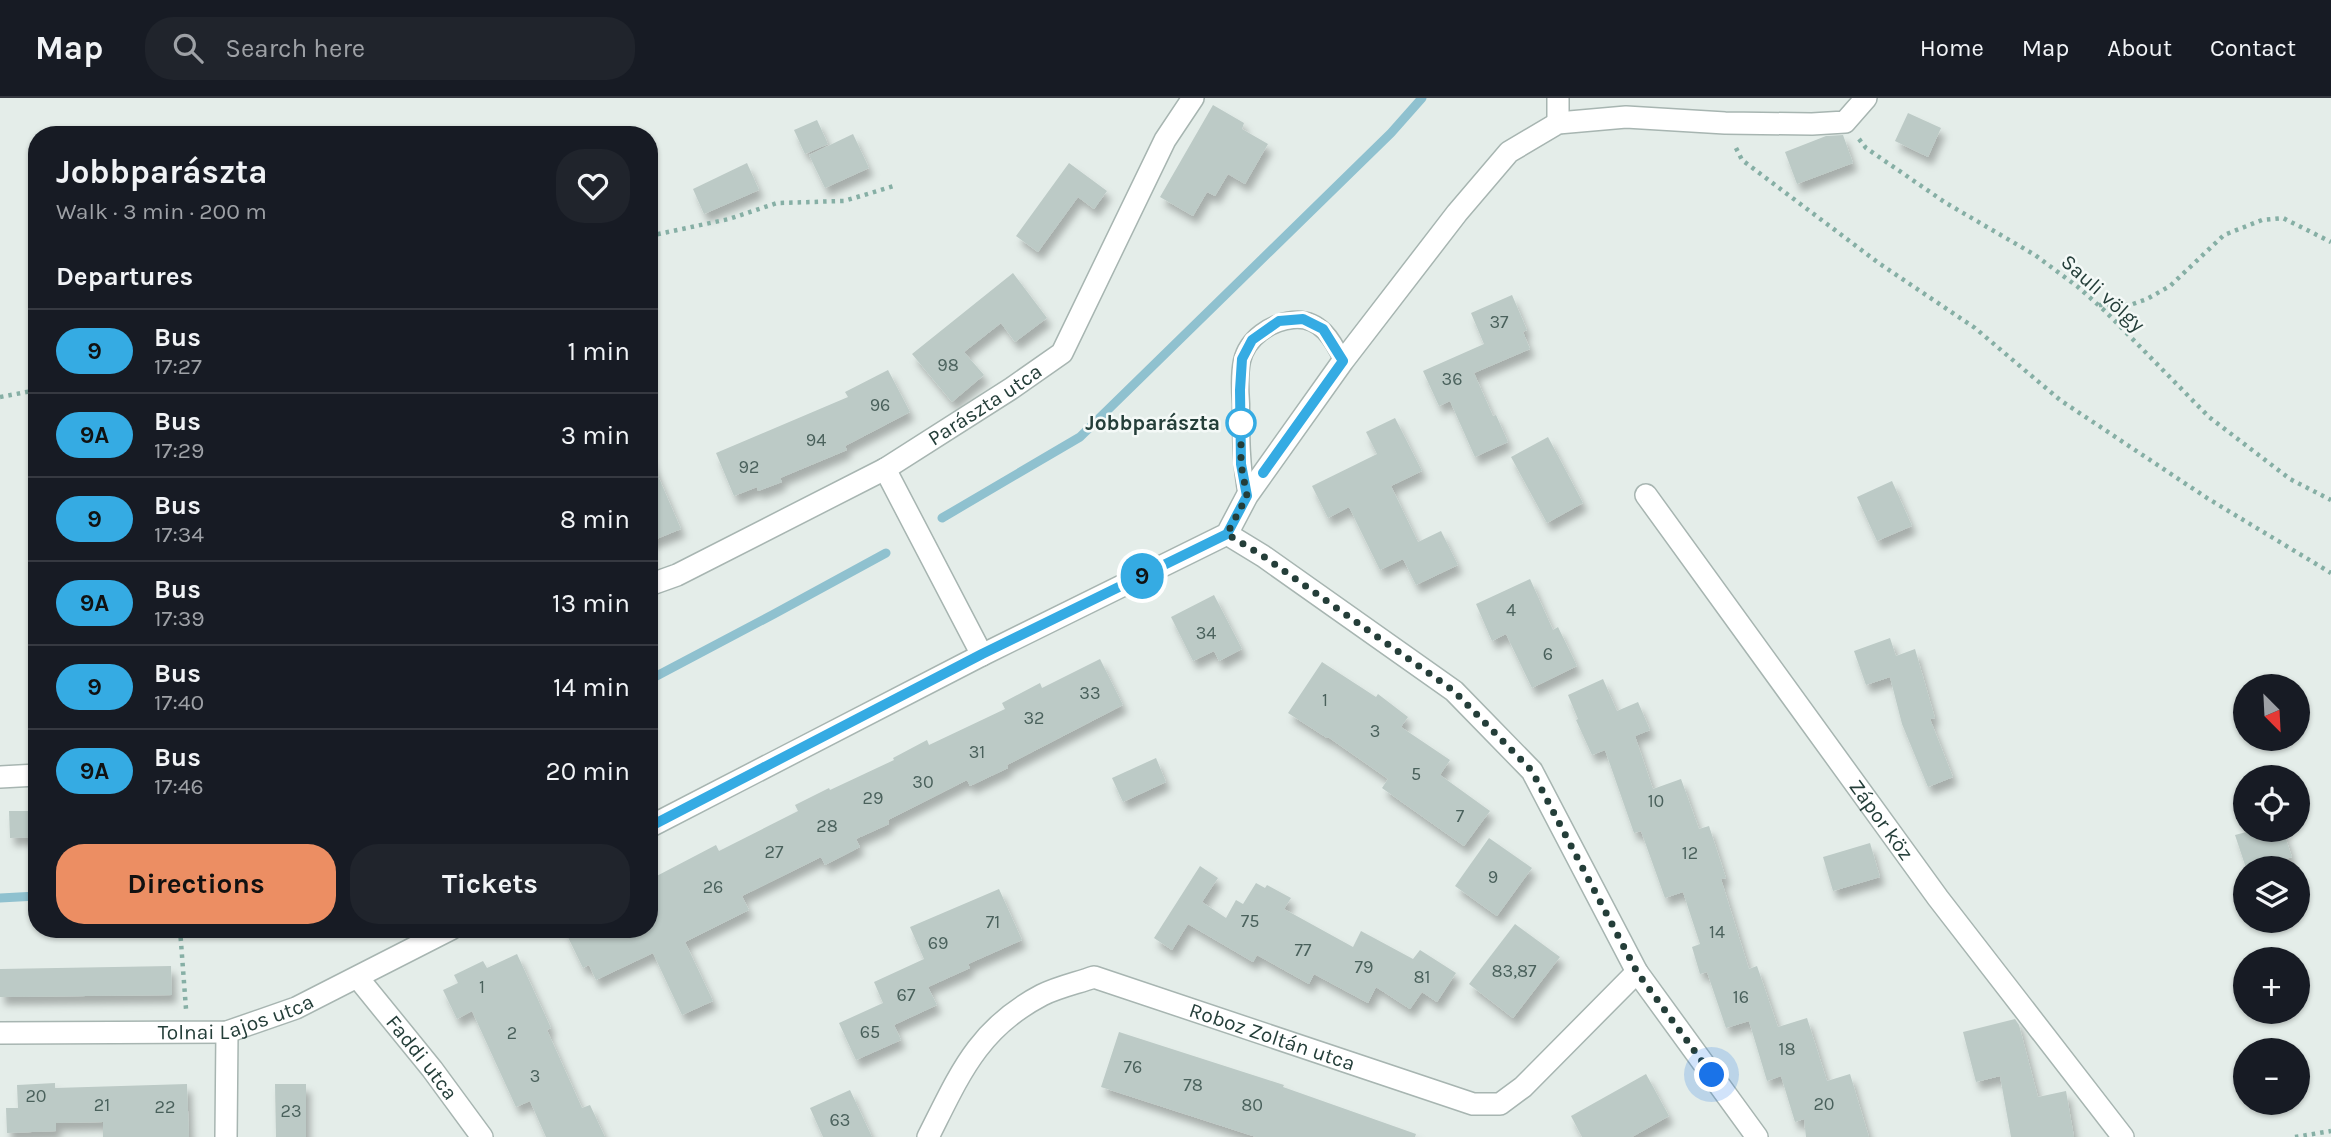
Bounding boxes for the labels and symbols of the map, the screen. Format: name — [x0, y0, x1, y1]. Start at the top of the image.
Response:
street label: Sauli völgy — [2056, 249, 2150, 337]
house number: 37 — [1489, 311, 1509, 333]
house number: 98 — [937, 354, 959, 376]
street label: Parászta utca — [924, 359, 1046, 450]
house number: 36 — [1442, 368, 1462, 390]
house number: 96 — [870, 394, 890, 416]
marker: Jobbparászta — [1226, 408, 1256, 438]
place label: Jobbparászta — [1085, 411, 1220, 435]
house number: 94 — [806, 429, 826, 451]
house number: 92 — [739, 456, 759, 478]
line badge: 9 — [1119, 553, 1165, 599]
house number: 4 — [1506, 599, 1516, 621]
house number: 34 — [1196, 622, 1216, 644]
house number: 6 — [1543, 643, 1553, 665]
north arrow — [2233, 674, 2310, 751]
house number: 33 — [1079, 682, 1101, 704]
house number: 1 — [1322, 689, 1328, 711]
house number: 32 — [1023, 707, 1045, 729]
house number: 3 — [1370, 720, 1380, 742]
house number: 31 — [969, 741, 985, 763]
house number: 5 — [1411, 763, 1421, 785]
house number: 30 — [912, 771, 934, 793]
street label: Zápor köz — [1844, 775, 1918, 865]
house number: 29 — [863, 787, 883, 809]
house number: 10 — [1648, 790, 1664, 812]
house number: 7 — [1456, 805, 1465, 827]
house number: 28 — [816, 815, 838, 837]
house number: 27 — [765, 841, 784, 863]
house number: 12 — [1682, 842, 1698, 864]
house number: 9 — [1488, 866, 1498, 888]
house number: 26 — [703, 876, 723, 898]
house number: 75 — [1241, 910, 1259, 932]
house number: 71 — [986, 911, 1000, 933]
house number: 14 — [1709, 921, 1725, 943]
house number: 69 — [928, 932, 948, 954]
house number: 77 — [1295, 939, 1312, 961]
house number: 79 — [1355, 956, 1373, 978]
house number: 83,87 — [1492, 960, 1537, 982]
house number: 81 — [1413, 966, 1431, 988]
house number: 1 — [479, 976, 485, 998]
house number: 67 — [897, 984, 916, 1006]
house number: 16 — [1733, 986, 1749, 1008]
street label: Tolnai Lajos utca — [158, 989, 318, 1044]
street label: Roboz Zoltán utca — [1186, 998, 1358, 1076]
street label: Faddi utca — [381, 1010, 463, 1105]
house number: 65 — [860, 1021, 880, 1043]
house number: 2 — [507, 1022, 517, 1044]
house number: 18 — [1778, 1038, 1796, 1060]
house number: 76 — [1124, 1056, 1142, 1078]
your location — [1694, 1057, 1729, 1092]
house number: 3 — [530, 1065, 540, 1087]
house number: 78 — [1183, 1074, 1203, 1096]
house number: 20 — [25, 1085, 47, 1107]
house number: 20 — [1813, 1093, 1835, 1115]
house number: 21 — [94, 1094, 110, 1116]
house number: 80 — [1241, 1094, 1263, 1116]
house number: 22 — [155, 1096, 175, 1118]
house number: 23 — [280, 1100, 302, 1122]
house number: 63 — [830, 1109, 850, 1131]

